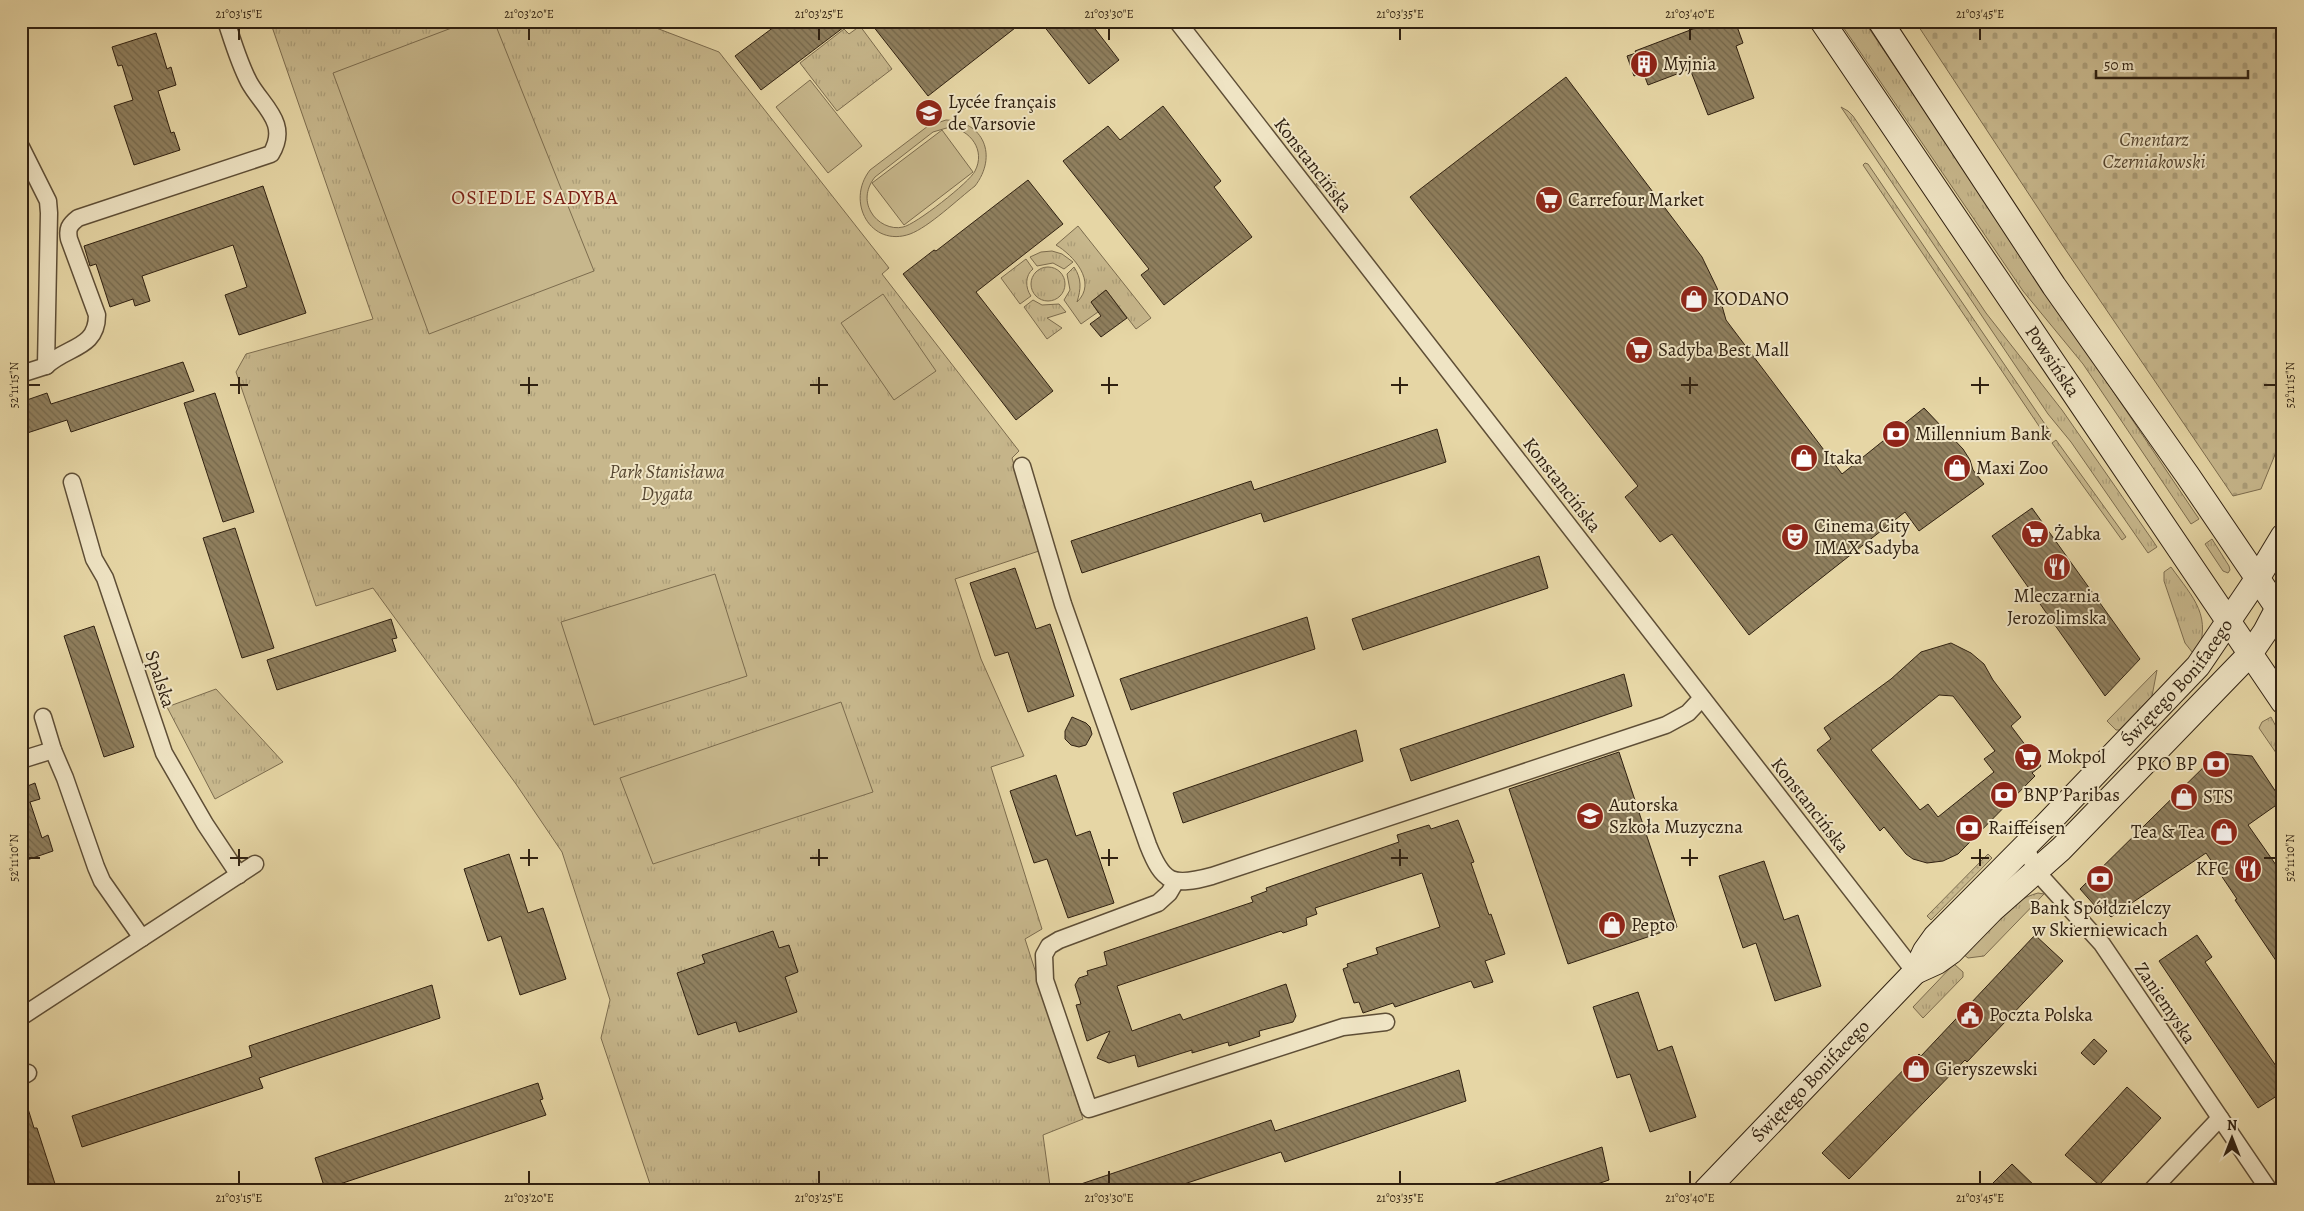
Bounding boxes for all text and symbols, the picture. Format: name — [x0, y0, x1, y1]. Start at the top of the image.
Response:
text: 21°03'15"E — [216, 6, 262, 22]
text: 21°03'20"E — [504, 6, 554, 22]
text: 21°03'25"E — [795, 6, 843, 22]
text: 21°03'30"E — [1085, 6, 1133, 22]
text: 21°03'35"E — [1376, 6, 1424, 22]
text: 21°03'40"E — [1665, 6, 1715, 22]
text: 21°03'45"E — [1956, 6, 2004, 22]
scale bar — [2096, 48, 2249, 80]
building icon: Myjnia — [1629, 49, 1659, 79]
place label: Myjnia — [1663, 51, 1717, 77]
text: 50 m — [2104, 55, 2134, 75]
place label: Lycée français de Varsovie — [948, 89, 1056, 137]
school or university icon: Lycée français de Varsovie — [914, 98, 944, 128]
street label: Konstancińska — [1268, 112, 1358, 218]
park label: Cmentarz Czerniakowski — [2103, 127, 2205, 175]
district label: OSIEDLE SADYBA — [451, 184, 619, 211]
supermarket icon: Carrefour Market — [1534, 185, 1564, 215]
place label: Carrefour Market — [1568, 187, 1704, 213]
shop icon: KODANO — [1679, 284, 1709, 314]
place label: KODANO — [1713, 286, 1789, 312]
street label: Powsińska — [2019, 320, 2086, 402]
supermarket icon: Sadyba Best Mall — [1624, 335, 1654, 365]
place label: Sadyba Best Mall — [1658, 337, 1789, 363]
text: 52°11'15"N — [6, 361, 22, 408]
text: 52°11'15"N — [2282, 361, 2298, 408]
bank icon: Millennium Bank — [1881, 419, 1911, 449]
place label: Millennium Bank — [1915, 421, 2051, 447]
street label: Konstancińska — [1517, 432, 1607, 538]
shop icon: Itaka — [1789, 443, 1819, 473]
place label: Itaka — [1823, 445, 1863, 471]
shop icon: Maxi Zoo — [1942, 453, 1972, 483]
place label: Maxi Zoo — [1976, 455, 2048, 481]
park label: Park Stanisława Dygata — [609, 459, 725, 507]
place label: Cinema City IMAX Sadyba — [1814, 513, 1920, 561]
supermarket icon: Żabka — [2020, 519, 2050, 549]
place label: Żabka — [2054, 521, 2101, 547]
theatre icon: Cinema City IMAX Sadyba — [1780, 522, 1810, 552]
restaurant icon: Mleczarnia Jerozolimska — [2042, 552, 2072, 582]
place label: Mleczarnia Jerozolimska — [2007, 583, 2107, 631]
street label: Świętego Bonifacego — [2115, 614, 2239, 752]
street label: Spalska — [138, 647, 182, 711]
supermarket icon: Mokpol — [2013, 742, 2043, 772]
place label: Mokpol — [2047, 744, 2106, 770]
bank icon: PKO BP — [2201, 749, 2231, 779]
place label: PKO BP — [2136, 751, 2198, 777]
street label: Konstancińska — [1765, 752, 1855, 858]
bank icon: BNP Paribas — [1989, 780, 2019, 810]
place label: BNP Paribas — [2023, 782, 2120, 808]
shop icon: STS — [2169, 782, 2199, 812]
place label: STS — [2203, 784, 2234, 810]
place label: Autorska Szkoła Muzyczna — [1608, 792, 1743, 840]
school or university icon: Autorska Szkoła Muzyczna — [1575, 801, 1605, 831]
bank icon: Raiffeisen — [1954, 813, 1984, 843]
place label: Raiffeisen — [1988, 815, 2066, 841]
shop icon: Tea & Tea — [2209, 817, 2239, 847]
place label: Tea & Tea — [2131, 819, 2205, 845]
text: 52°11'10"N — [6, 834, 22, 882]
text: 52°11'10"N — [2282, 834, 2298, 882]
restaurant icon: KFC — [2233, 854, 2263, 884]
place label: KFC — [2196, 856, 2229, 882]
bank icon: Bank Spółdzielczy w Skierniewicach — [2085, 864, 2115, 894]
place label: Bank Spółdzielczy w Skierniewicach — [2029, 895, 2171, 943]
shop icon: Pepto — [1597, 910, 1627, 940]
place label: Pepto — [1631, 912, 1675, 938]
street label: Zaniemyska — [2128, 957, 2202, 1049]
public building icon: Poczta Polska — [1955, 1000, 1985, 1030]
place label: Poczta Polska — [1989, 1002, 2093, 1028]
street label: Świętego Bonifacego — [1745, 1014, 1876, 1148]
shop icon: Gieryszewski — [1901, 1054, 1931, 1084]
place label: Gieryszewski — [1935, 1056, 2038, 1082]
north arrow — [2206, 1114, 2256, 1164]
text: N — [2227, 1116, 2237, 1135]
text: 21°03'15"E — [216, 1190, 262, 1206]
text: 21°03'20"E — [504, 1190, 554, 1206]
text: 21°03'25"E — [795, 1190, 843, 1206]
text: 21°03'30"E — [1085, 1190, 1133, 1206]
text: 21°03'35"E — [1376, 1190, 1424, 1206]
text: 21°03'40"E — [1665, 1190, 1715, 1206]
text: 21°03'45"E — [1956, 1190, 2004, 1206]

